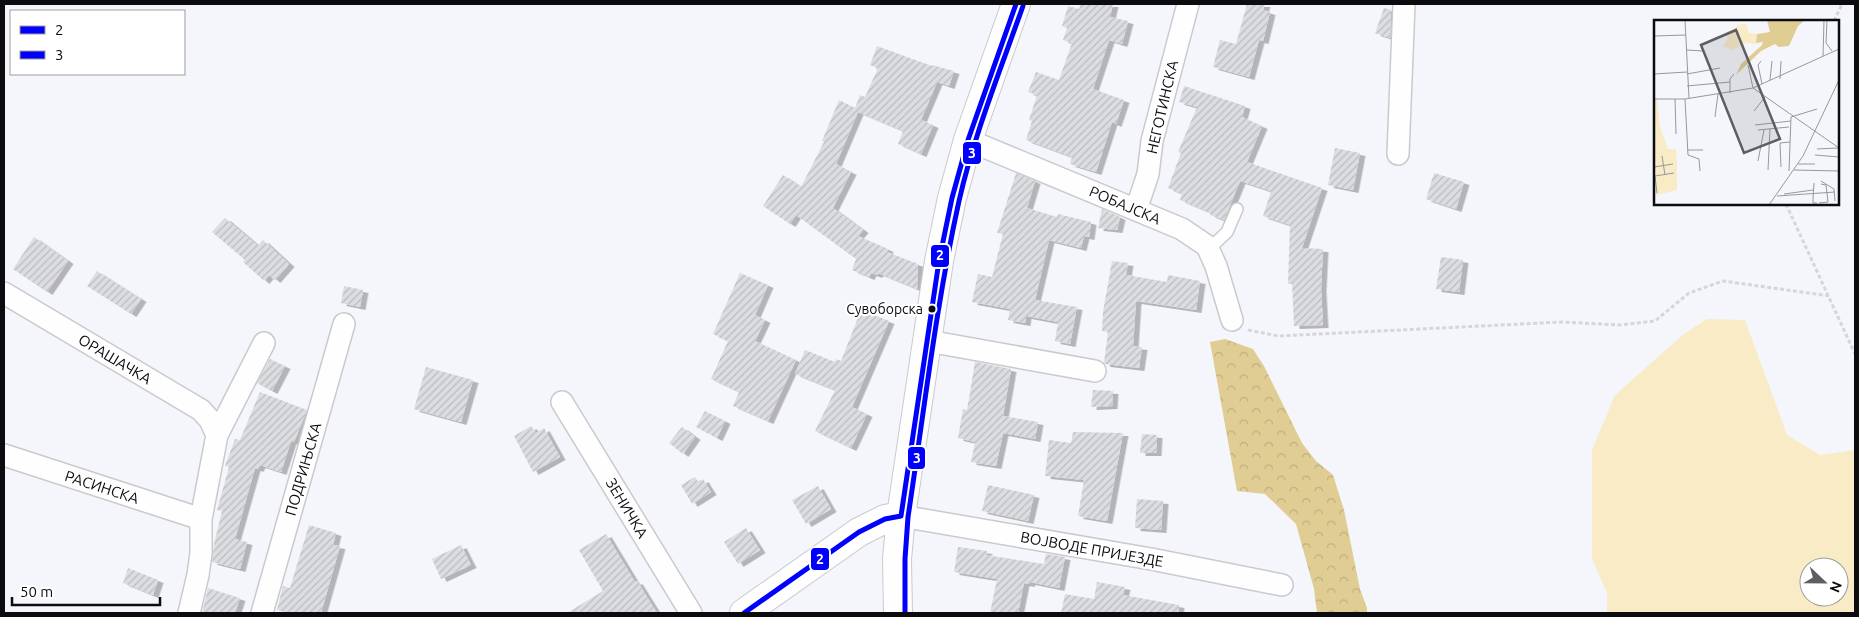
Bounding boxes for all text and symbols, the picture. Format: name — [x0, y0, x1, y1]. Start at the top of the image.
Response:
legend — [10, 10, 185, 75]
inset map — [1654, 20, 1839, 205]
text: 2 — [55, 21, 63, 38]
text: 3 — [55, 46, 63, 63]
street label: НЕГОТИНСКА — [1143, 58, 1181, 155]
line badge: 3 — [962, 141, 982, 165]
text: 3 — [968, 145, 976, 161]
street label: РОБАЈСКА — [1087, 182, 1163, 228]
line badge: 2 — [930, 244, 950, 268]
text: 2 — [936, 247, 944, 263]
place label: Сувоборска — [846, 301, 923, 317]
marker: Сувоборска — [927, 304, 937, 314]
street label: ОРАШАЧКА — [75, 331, 155, 388]
street label: ПОДРИЊСКА — [282, 420, 324, 518]
line badge: 3 — [907, 446, 926, 470]
text: 3 — [913, 450, 921, 466]
street label: РАСИНСКА — [63, 467, 141, 507]
street label: ЗЕНИЧКА — [603, 475, 652, 541]
street label: ВОЈВОДЕ ПРИЈЕЗДЕ — [1019, 528, 1165, 570]
line badge: 2 — [810, 547, 830, 571]
text: 2 — [816, 551, 824, 567]
north arrow — [1799, 557, 1849, 607]
scale bar — [12, 574, 160, 606]
text: N — [1827, 579, 1845, 595]
text: 50 m — [20, 583, 53, 600]

